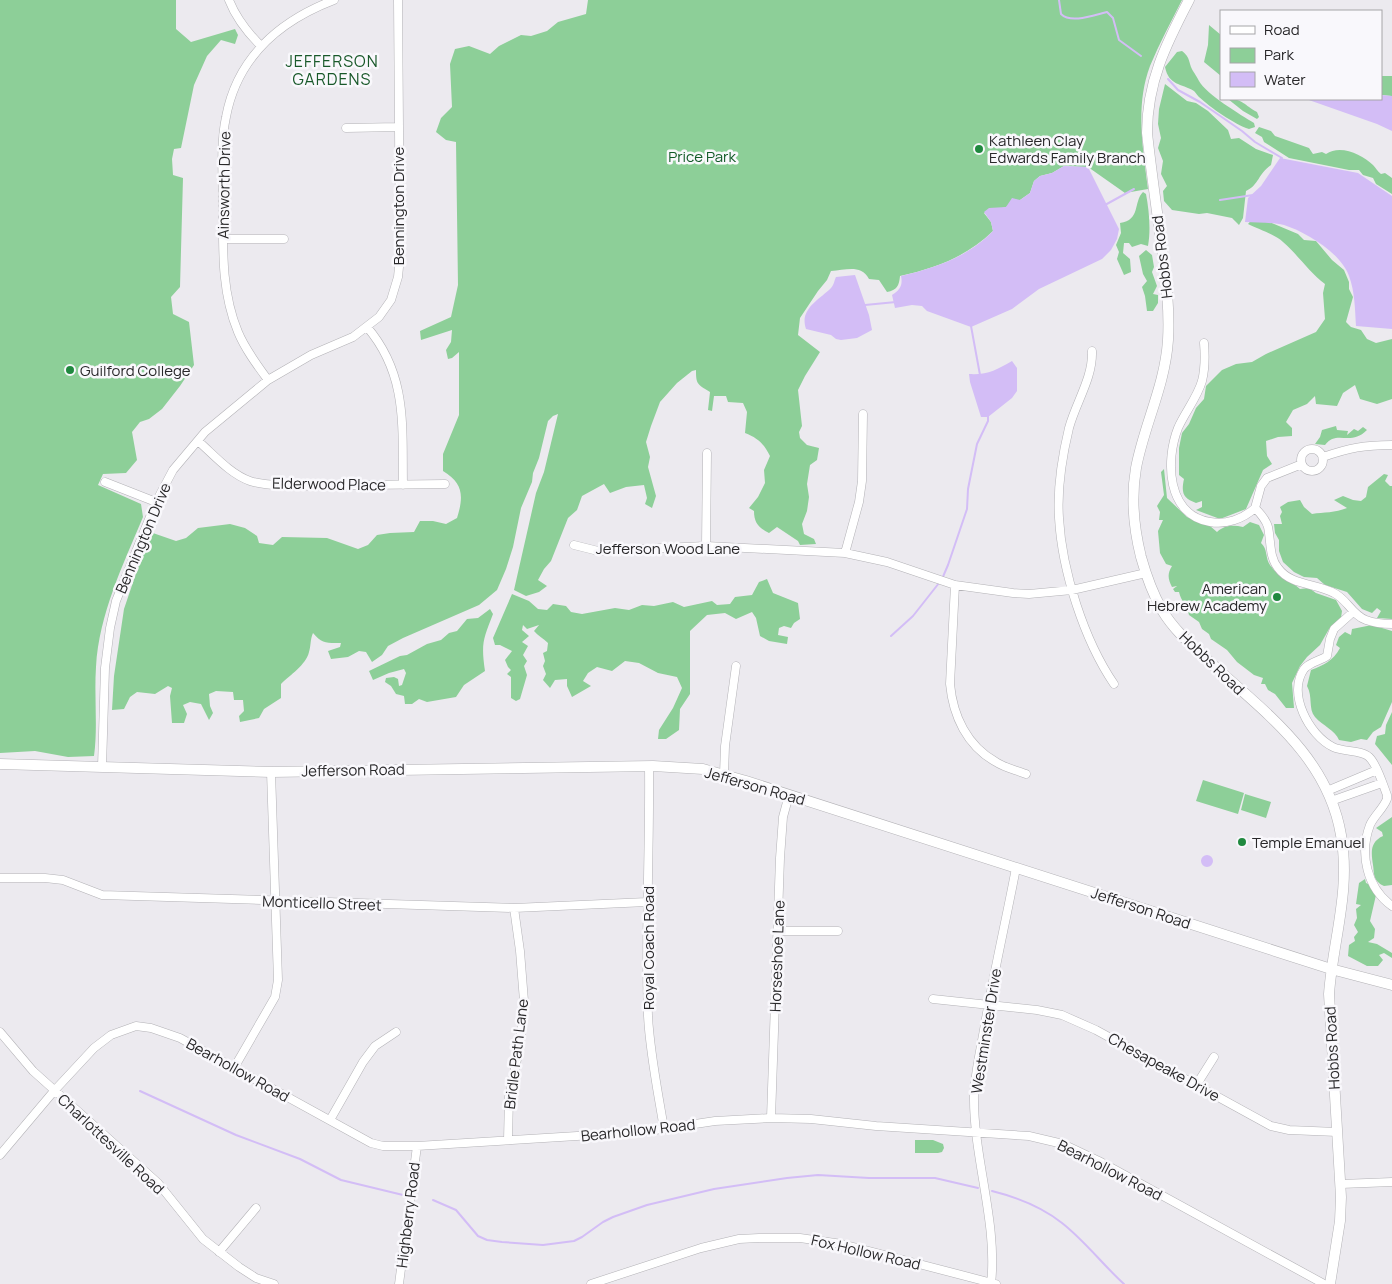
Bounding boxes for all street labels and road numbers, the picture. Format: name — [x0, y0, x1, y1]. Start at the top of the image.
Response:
street label: Ainsworth Drive — [213, 131, 235, 239]
street label: Bennington Drive — [388, 147, 409, 265]
street label: Hobbs Road — [1147, 214, 1177, 300]
street label: Elderwood Place — [272, 473, 386, 495]
street label: Bennington Drive — [110, 479, 176, 597]
street label: Jefferson Wood Lane — [596, 538, 740, 559]
street label: Hobbs Road — [1175, 627, 1249, 699]
street label: Jefferson Road — [301, 759, 405, 781]
street label: Jefferson Road — [702, 762, 808, 810]
street label: Jefferson Road — [1089, 882, 1193, 934]
street label: Royal Coach Road — [638, 886, 659, 1010]
street label: Monticello Street — [262, 890, 382, 916]
street label: Horseshoe Lane — [765, 899, 789, 1012]
street label: Westminster Drive — [966, 967, 1006, 1095]
street label: Bridle Path Lane — [499, 997, 533, 1110]
street label: Hobbs Road — [1319, 1006, 1345, 1090]
street label: Chesapeake Drive — [1104, 1028, 1224, 1106]
street label: Bearhollow Road — [183, 1033, 293, 1107]
street label: Charlottesville Road — [53, 1089, 169, 1199]
street label: Bearhollow Road — [580, 1114, 696, 1146]
street label: Bearhollow Road — [1054, 1135, 1166, 1205]
street label: Highberry Road — [391, 1161, 425, 1269]
street label: Fox Hollow Road — [809, 1229, 923, 1275]

